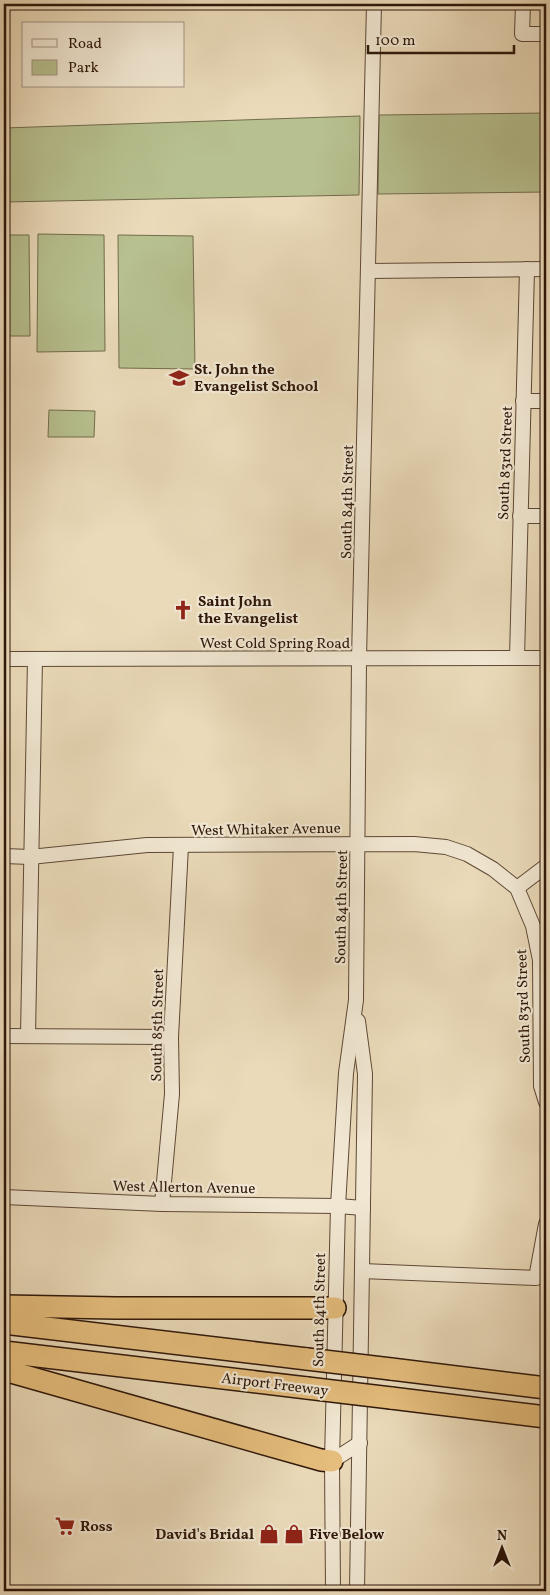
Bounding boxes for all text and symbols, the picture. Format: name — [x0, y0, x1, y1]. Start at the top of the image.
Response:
legend — [22, 22, 185, 88]
scale bar — [368, 22, 514, 54]
text: 100 m — [375, 31, 415, 52]
text: Road — [68, 34, 102, 55]
text: Park — [68, 58, 99, 79]
place label: St. John the Evangelist School — [194, 360, 318, 398]
school or university icon: St. John the Evangelist School — [168, 367, 190, 389]
street label: South 83rd Street — [494, 406, 519, 521]
street label: South 84th Street — [337, 445, 360, 559]
place label: Saint John the Evangelist — [198, 592, 299, 630]
church icon: Saint John the Evangelist — [172, 599, 194, 621]
street label: West Cold Spring Road — [200, 634, 350, 655]
street label: West Whitaker Avenue — [191, 819, 341, 842]
street label: South 84th Street — [331, 850, 354, 964]
street label: South 83rd Street — [512, 948, 537, 1063]
street label: South 85th Street — [147, 968, 170, 1082]
street label: West Allerton Avenue — [112, 1177, 255, 1200]
street label: South 84th Street — [309, 1253, 332, 1367]
street label: Airport Freeway — [220, 1369, 329, 1402]
supermarket icon: Ross — [54, 1515, 76, 1537]
place label: Ross — [80, 1517, 113, 1538]
north arrow — [478, 1522, 528, 1572]
shop icon: David's Bridal — [258, 1523, 280, 1545]
shop icon: Five Below — [283, 1523, 305, 1545]
place label: David's Bridal — [155, 1525, 254, 1546]
place label: Five Below — [309, 1525, 385, 1546]
text: N — [497, 1527, 507, 1546]

